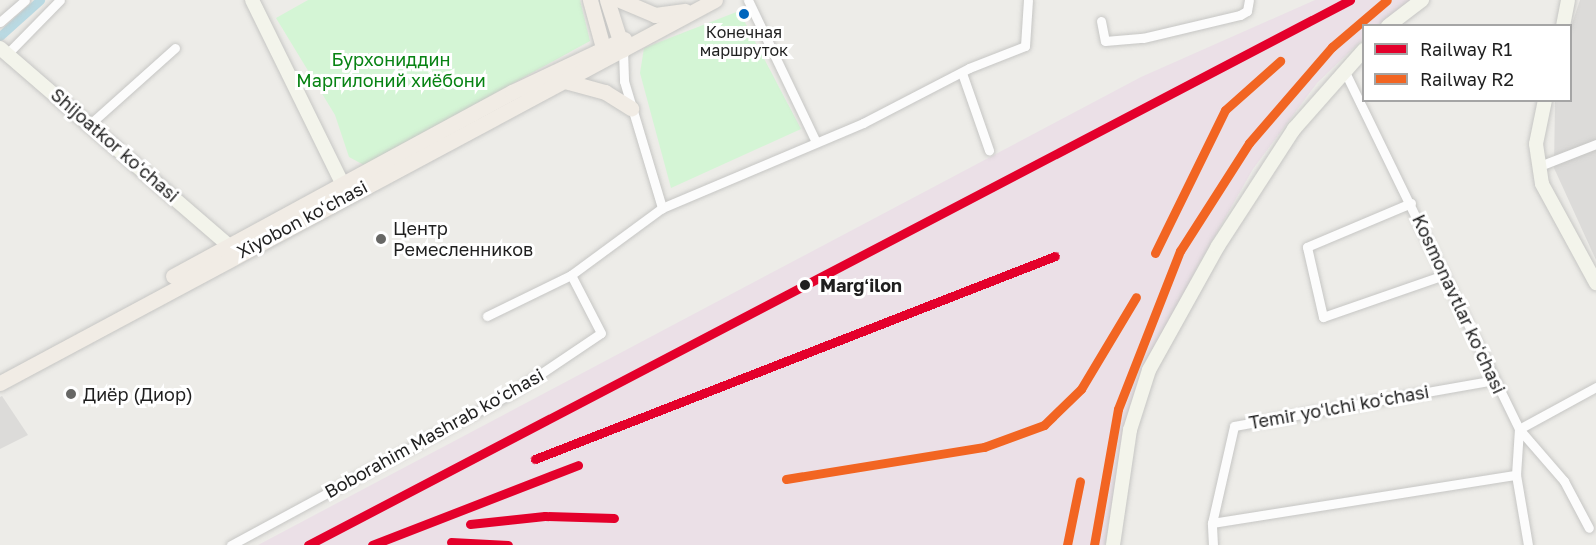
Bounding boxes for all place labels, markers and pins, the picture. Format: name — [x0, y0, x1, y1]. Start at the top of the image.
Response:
marker: Конечная маршруток — [738, 8, 750, 20]
place label: Конечная маршруток — [700, 22, 788, 60]
place label: Центр Ремесленников — [393, 218, 533, 260]
marker: Центр Ремесленников — [374, 232, 388, 246]
place label: Margʻilon — [820, 274, 902, 296]
marker: Margʻilon — [795, 275, 815, 295]
place label: Диёр (Диор) — [83, 383, 193, 405]
marker: Диёр (Диор) — [64, 387, 78, 401]

